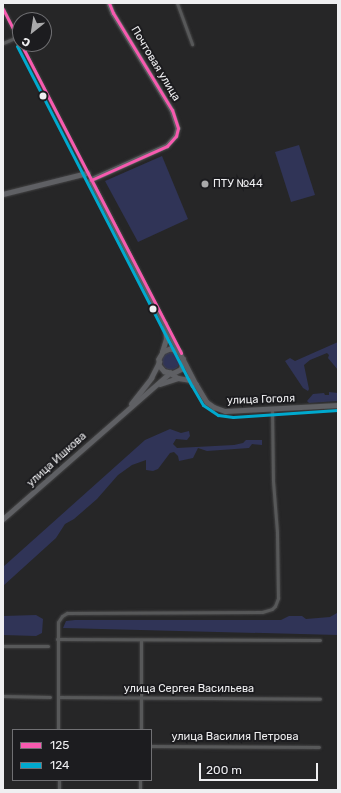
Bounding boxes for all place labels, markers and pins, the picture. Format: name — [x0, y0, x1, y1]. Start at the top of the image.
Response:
unlabelled marker — [38, 91, 48, 101]
place label: ПТУ №44 — [213, 177, 263, 191]
marker: ПТУ №44 — [200, 179, 210, 189]
unlabelled marker — [148, 304, 158, 314]

